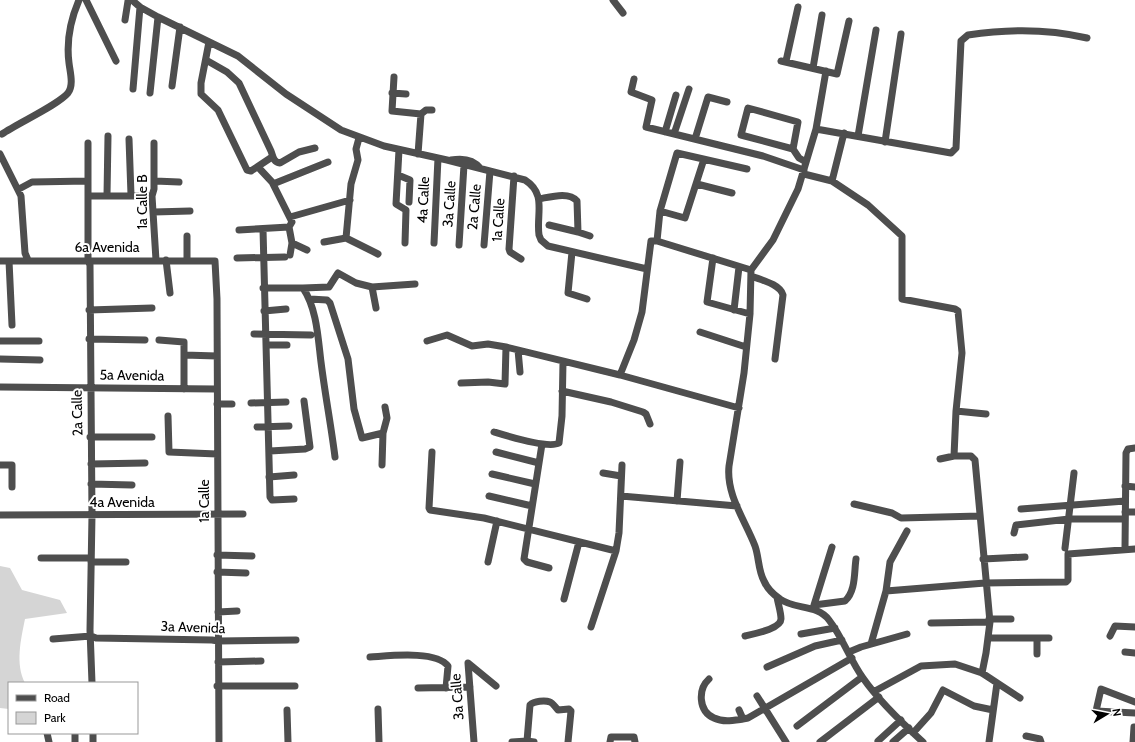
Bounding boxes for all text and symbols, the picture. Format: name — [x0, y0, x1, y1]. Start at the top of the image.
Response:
street label: 1a Calle B — [133, 175, 151, 230]
street label: 4a Calle — [413, 176, 433, 224]
street label: 3a Calle — [438, 180, 460, 228]
street label: 2a Calle — [463, 183, 485, 231]
street label: 1a Calle — [488, 198, 508, 242]
street label: 6a Avenida — [74, 238, 140, 256]
street label: 5a Avenida — [99, 365, 165, 385]
street label: 2a Calle — [68, 390, 86, 436]
street label: 1a Calle — [195, 479, 213, 523]
street label: 4a Avenida — [89, 493, 155, 511]
street label: 3a Avenida — [160, 617, 226, 637]
street label: 3a Calle — [446, 673, 468, 721]
legend — [8, 682, 138, 734]
text: Road — [44, 690, 70, 705]
north arrow — [1087, 694, 1127, 734]
text: N — [1109, 707, 1124, 717]
text: Park — [44, 710, 66, 725]

